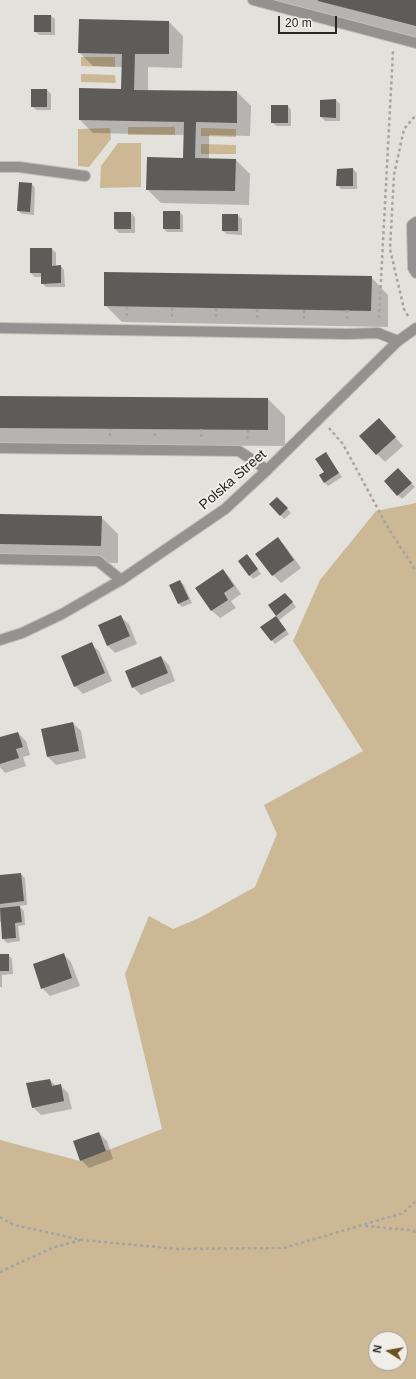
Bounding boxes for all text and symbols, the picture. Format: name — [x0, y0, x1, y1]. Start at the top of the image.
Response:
scale bar — [280, 8, 339, 34]
text: 20 m — [285, 16, 312, 30]
street label: Polska Street — [196, 446, 270, 514]
north arrow — [368, 1331, 408, 1371]
text: N — [371, 1344, 384, 1354]

